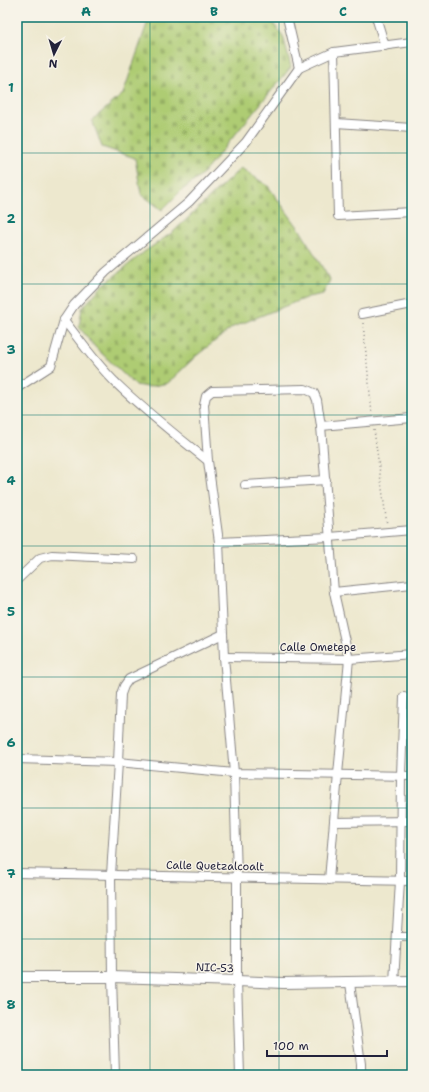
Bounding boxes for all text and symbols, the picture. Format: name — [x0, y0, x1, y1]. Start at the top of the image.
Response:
text: A — [81, 3, 91, 20]
text: B — [210, 3, 218, 20]
text: C — [339, 3, 347, 20]
north arrow — [34, 34, 74, 74]
text: N — [48, 56, 58, 71]
text: 1 — [8, 79, 14, 96]
text: 2 — [6, 210, 16, 227]
text: 3 — [6, 341, 16, 358]
text: 4 — [6, 472, 16, 489]
text: 5 — [7, 603, 15, 620]
street label: Calle Ometepe — [280, 640, 356, 655]
text: 6 — [6, 734, 16, 751]
street label: Calle Quetzalcoalt — [166, 858, 264, 874]
text: 7 — [6, 865, 16, 882]
street label: NIC-53 — [196, 960, 234, 976]
text: 8 — [6, 996, 16, 1013]
scale bar — [267, 1032, 387, 1058]
text: 100 m — [273, 1038, 309, 1054]

